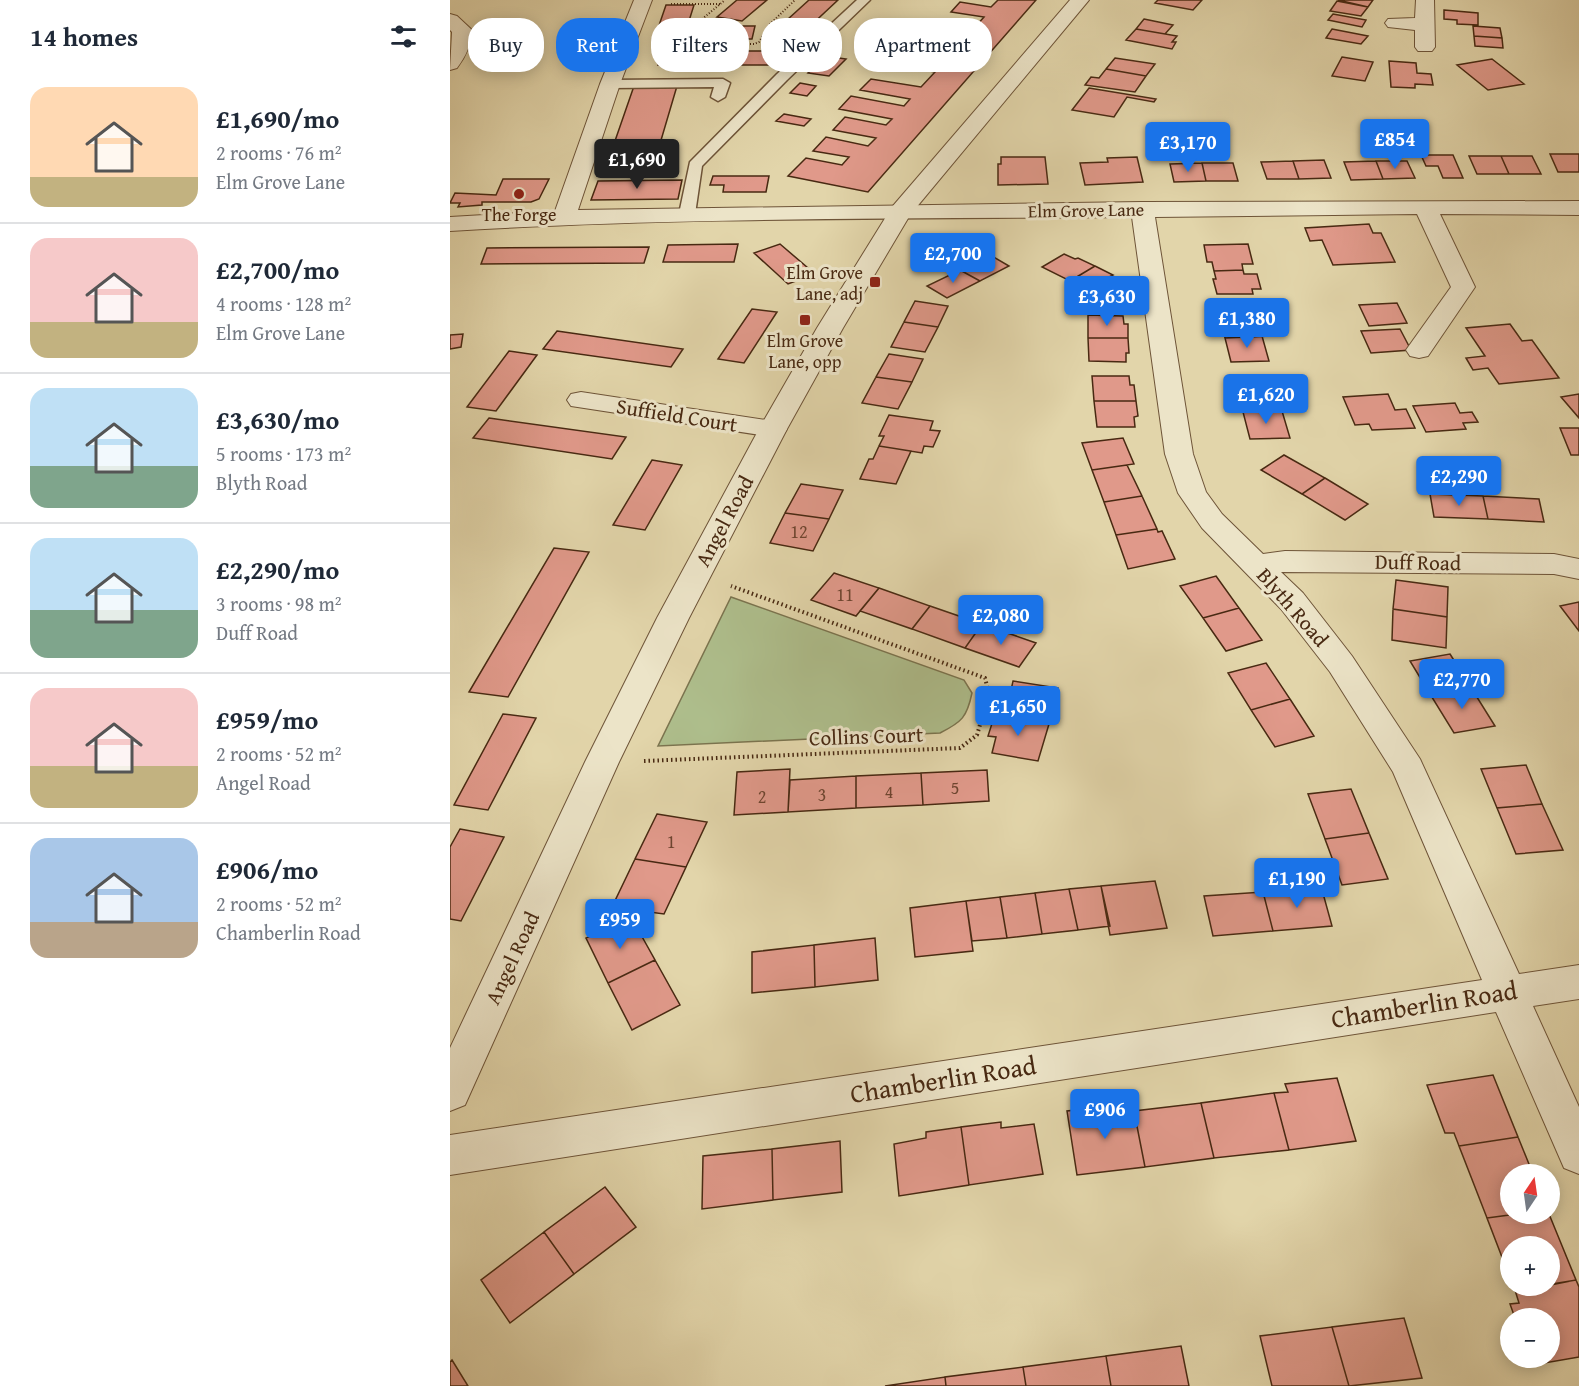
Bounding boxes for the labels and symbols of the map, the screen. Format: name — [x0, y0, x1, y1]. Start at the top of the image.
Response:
pin: £854 — [1359, 119, 1431, 170]
pin: £3,170 — [1139, 122, 1237, 173]
pin: £1,690 — [588, 139, 686, 190]
marker: The Forge — [512, 187, 526, 201]
street label: Elm Grove Lane — [1028, 195, 1144, 225]
place label: The Forge — [482, 201, 556, 228]
pin: £2,700 — [904, 233, 1002, 284]
place label: Elm Grove Lane, adj — [787, 259, 863, 307]
marker: Elm Grove Lane, adj — [868, 275, 882, 289]
pin: £3,630 — [1058, 276, 1156, 327]
pin: £1,380 — [1198, 298, 1296, 349]
marker: Elm Grove Lane, opp — [798, 313, 812, 327]
place label: Elm Grove Lane, opp — [767, 327, 843, 375]
pin: £1,620 — [1217, 374, 1315, 425]
street label: Suffield Court — [614, 390, 740, 440]
pin: £2,290 — [1410, 456, 1508, 507]
street label: Angel Road — [687, 469, 761, 572]
house number: 12 — [790, 518, 808, 545]
street label: Duff Road — [1375, 546, 1462, 578]
street label: Blyth Road — [1250, 561, 1337, 654]
house number: 11 — [836, 581, 854, 608]
pin: £2,080 — [952, 595, 1050, 646]
pin: £2,770 — [1413, 659, 1511, 710]
pin: £1,650 — [969, 686, 1067, 737]
street label: Collins Court — [808, 718, 924, 753]
house number: 5 — [951, 774, 959, 801]
house number: 4 — [885, 778, 893, 805]
house number: 3 — [818, 781, 826, 808]
house number: 2 — [758, 783, 766, 810]
house number: 1 — [667, 828, 675, 855]
pin: £1,190 — [1248, 858, 1346, 909]
pin: £959 — [584, 899, 656, 950]
street label: Angel Road — [477, 906, 547, 1010]
street label: Chamberlin Road — [1328, 970, 1520, 1038]
street label: Chamberlin Road — [847, 1045, 1039, 1113]
pin: £906 — [1069, 1089, 1141, 1140]
north arrow — [1500, 1164, 1560, 1224]

